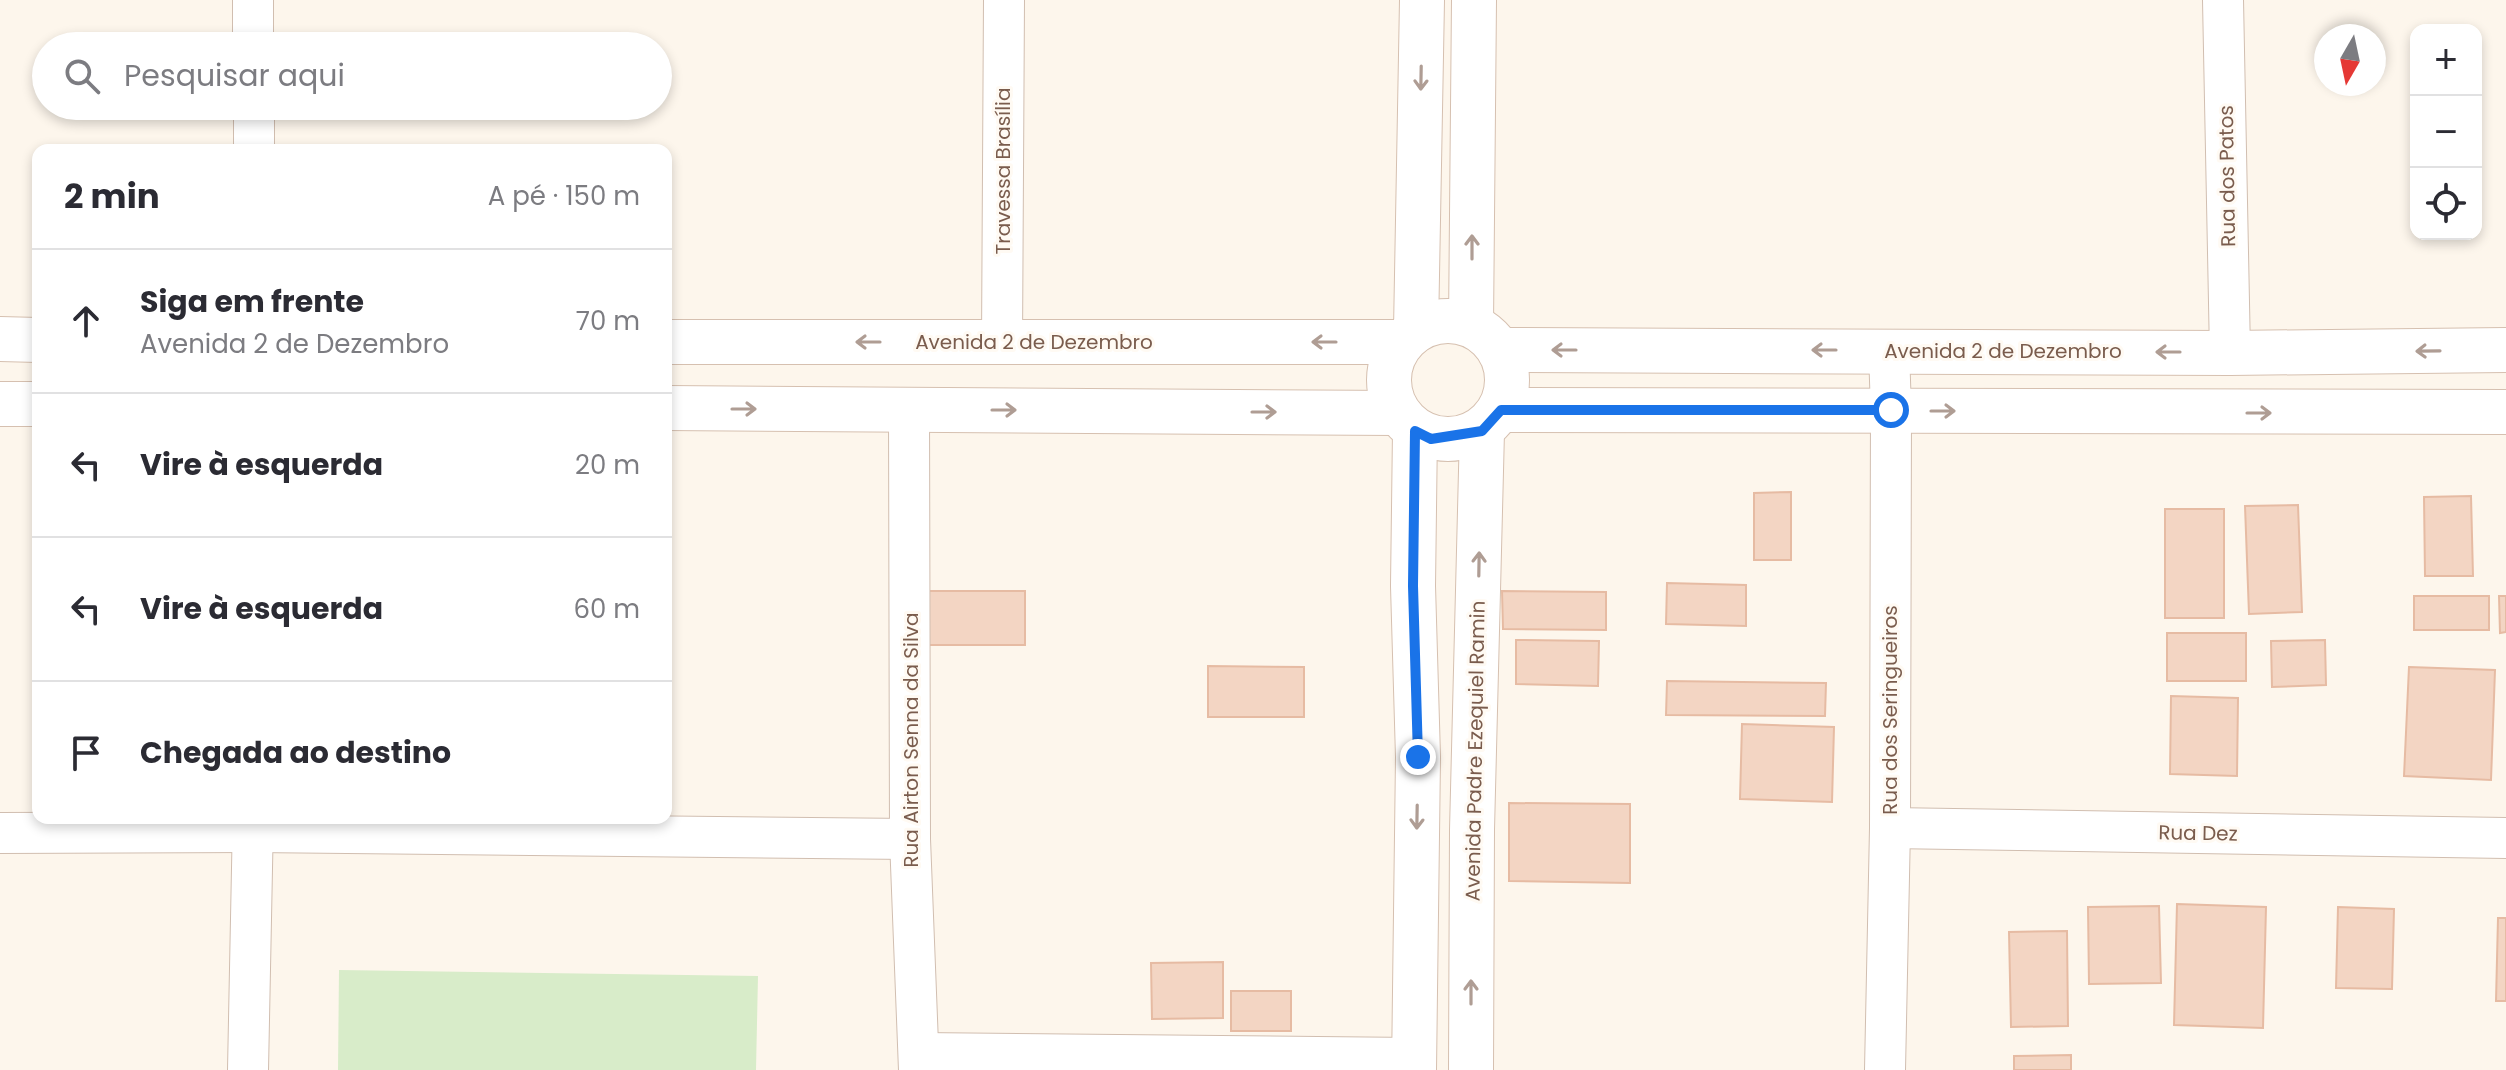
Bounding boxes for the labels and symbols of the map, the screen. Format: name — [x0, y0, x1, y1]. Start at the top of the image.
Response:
north arrow — [2314, 24, 2386, 96]
one-way arrow — [1413, 64, 1428, 91]
street label: Travessa Brasília — [989, 87, 1017, 255]
street label: Rua dos Patos — [2212, 105, 2242, 247]
one-way arrow — [1464, 234, 1480, 261]
street label: Avenida 2 de Dezembro — [915, 328, 1153, 356]
one-way arrow — [855, 334, 882, 350]
one-way arrow — [1311, 334, 1338, 350]
street label: Avenida 2 de Dezembro — [1884, 337, 2122, 365]
one-way arrow — [1551, 342, 1578, 358]
one-way arrow — [1811, 342, 1838, 358]
one-way arrow — [2415, 343, 2442, 359]
one-way arrow — [2155, 344, 2182, 360]
route start — [1873, 392, 1909, 428]
one-way arrow — [730, 401, 757, 417]
one-way arrow — [990, 402, 1017, 418]
one-way arrow — [1929, 403, 1956, 419]
one-way arrow — [1250, 404, 1277, 420]
one-way arrow — [2245, 405, 2272, 421]
one-way arrow — [1471, 551, 1487, 578]
street label: Avenida Padre Ezequiel Ramin — [1458, 600, 1492, 902]
street label: Rua dos Seringueiros — [1876, 605, 1904, 815]
street label: Rua Airton Senna da Silva — [897, 612, 925, 868]
route end — [1400, 739, 1436, 775]
one-way arrow — [1409, 803, 1425, 830]
street label: Rua Dez — [2158, 818, 2238, 848]
one-way arrow — [1463, 979, 1479, 1006]

